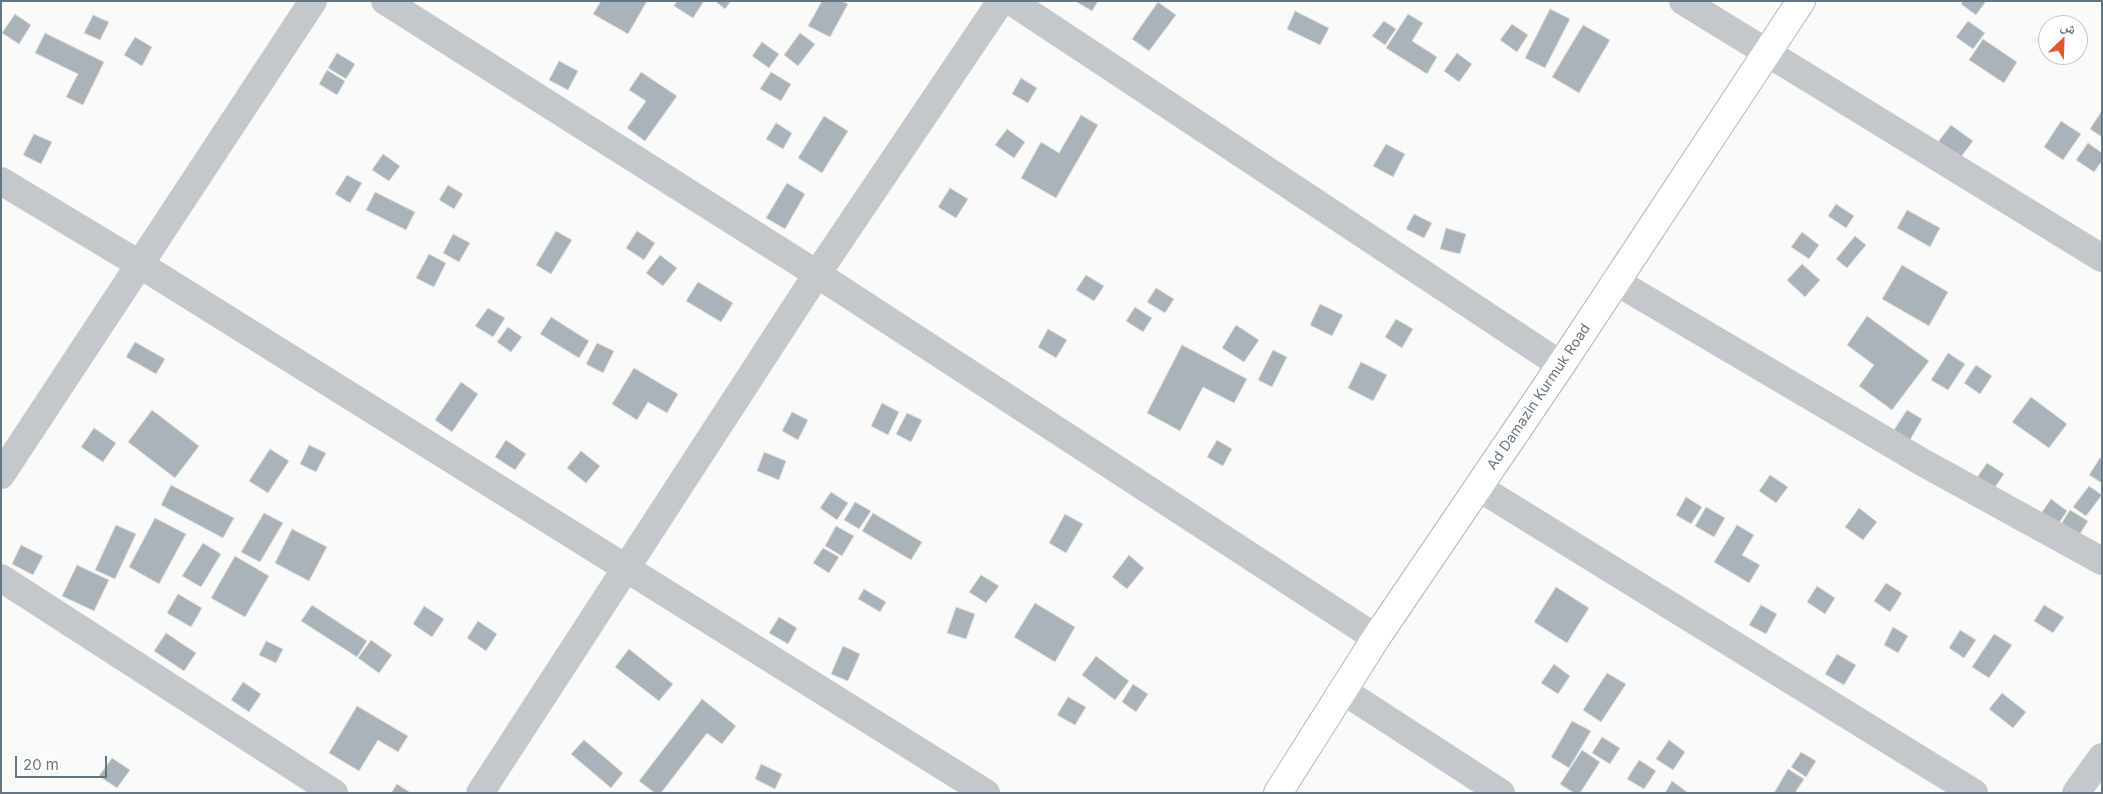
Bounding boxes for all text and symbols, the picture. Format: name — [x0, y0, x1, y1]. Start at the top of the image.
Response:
north arrow — [2038, 15, 2088, 65]
text: ش — [2059, 16, 2079, 38]
street label: Ad Damazin Kurmuk Road — [1484, 321, 1594, 473]
scale bar — [18, 746, 110, 778]
text: 20 m — [23, 755, 59, 774]

